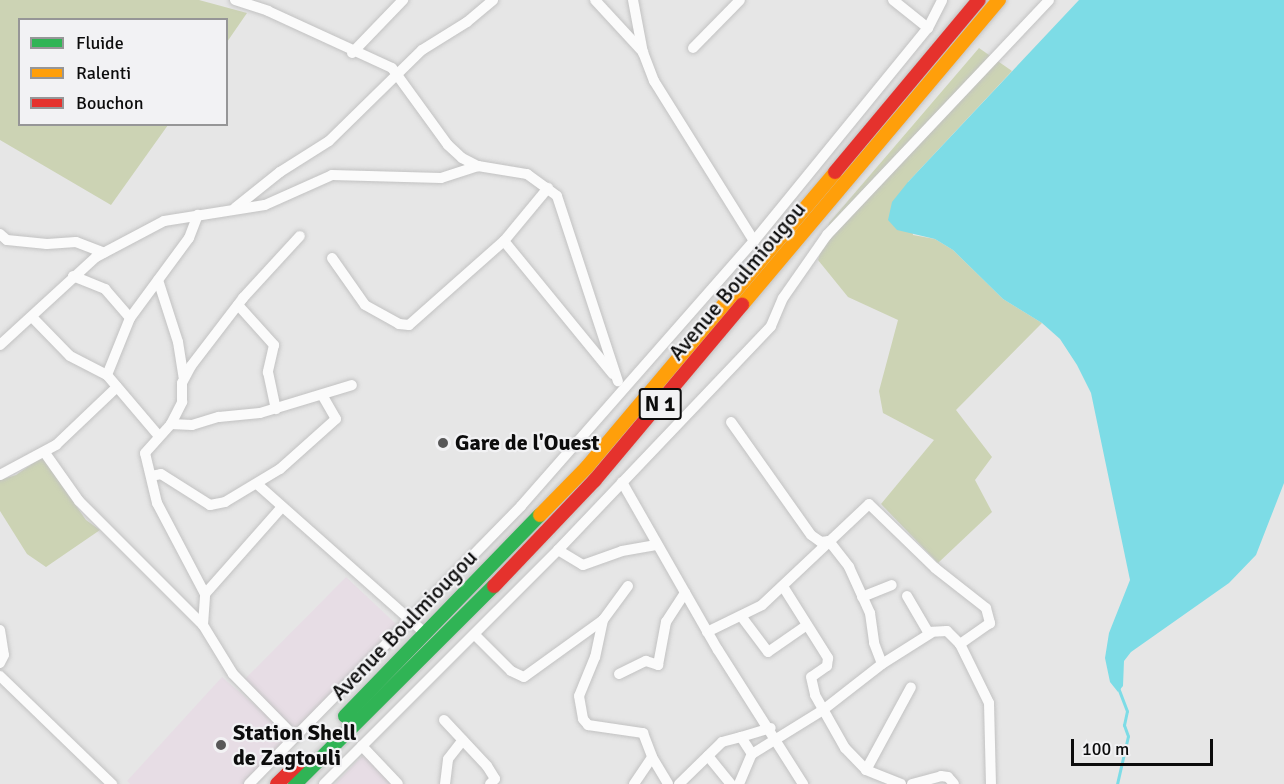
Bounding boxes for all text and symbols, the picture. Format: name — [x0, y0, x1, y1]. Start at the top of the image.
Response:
legend — [18, 18, 228, 126]
text: Fluide — [76, 32, 124, 54]
text: Ralenti — [76, 62, 131, 84]
text: Bouchon — [76, 92, 144, 114]
street label: Avenue Boulmiougou — [663, 196, 811, 366]
road number: N 1 — [638, 386, 682, 422]
place label: Gare de l'Ouest — [455, 430, 599, 456]
marker: Gare de l'Ouest — [436, 436, 450, 450]
street label: Avenue Boulmiougou — [325, 544, 483, 706]
place label: Station Shell de Zagtouli — [233, 719, 356, 770]
scale bar — [1074, 727, 1216, 765]
marker: Station Shell de Zagtouli — [214, 738, 228, 752]
text: 100 m — [1082, 738, 1129, 760]

